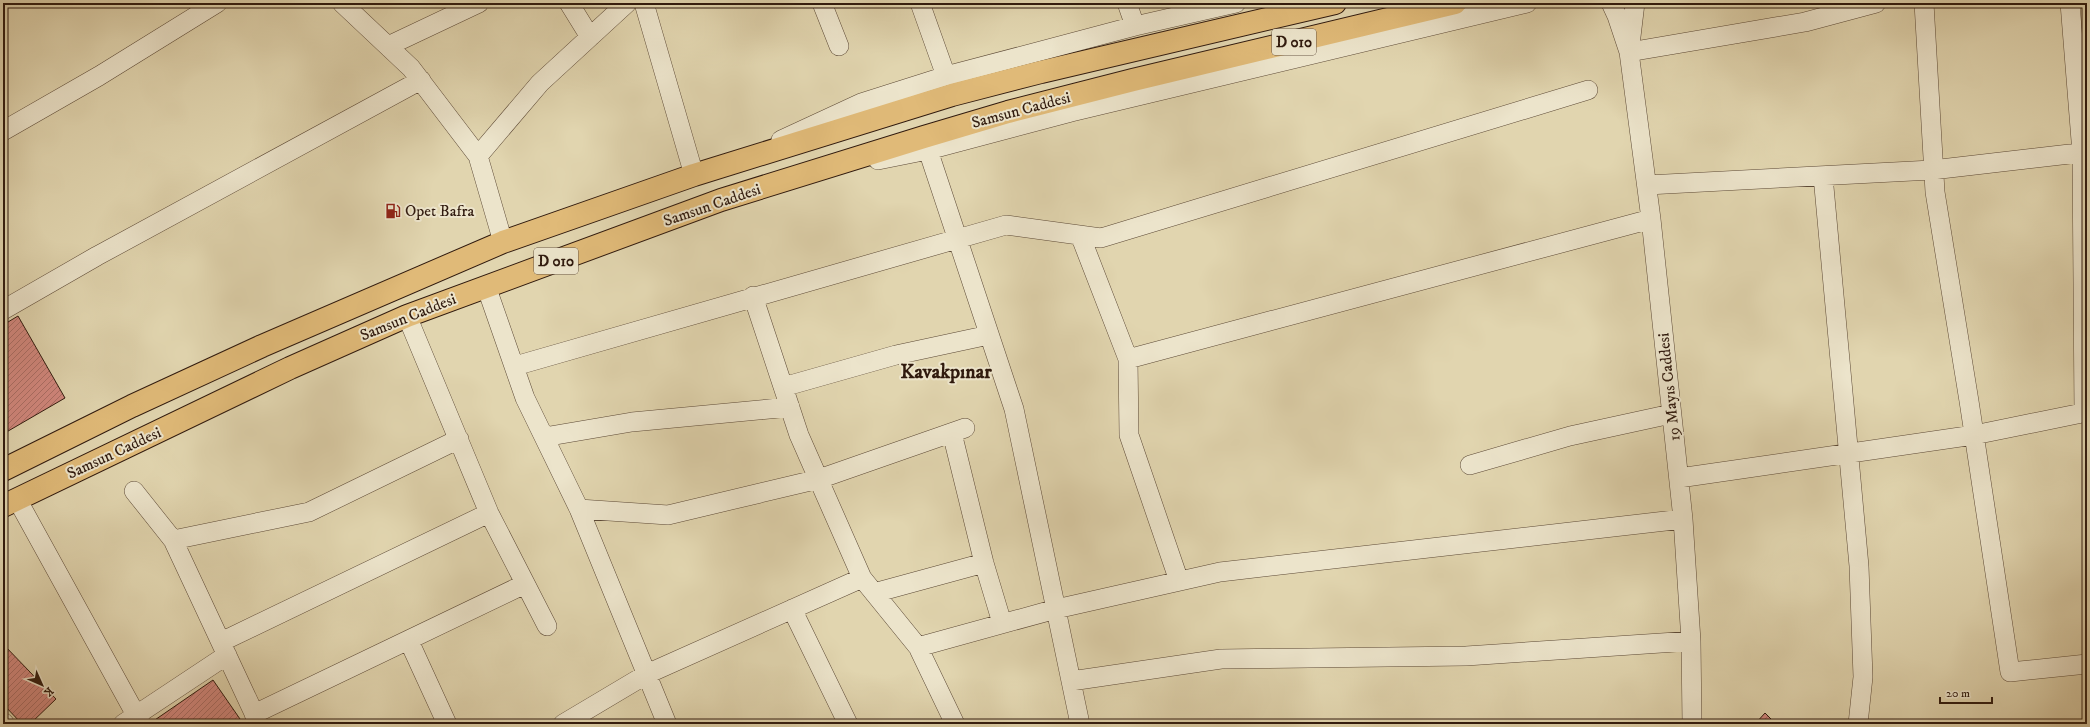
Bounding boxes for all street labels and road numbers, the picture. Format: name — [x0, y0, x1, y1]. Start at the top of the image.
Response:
road number: D 010 — [1272, 29, 1316, 55]
street label: Samsun Caddesi — [969, 87, 1073, 133]
street label: Samsun Caddesi — [661, 179, 763, 231]
road number: D 010 — [534, 248, 578, 274]
street label: Samsun Caddesi — [357, 289, 459, 345]
street label: 19 Mayıs Caddesi — [1653, 332, 1685, 442]
street label: Samsun Caddesi — [64, 422, 164, 484]

